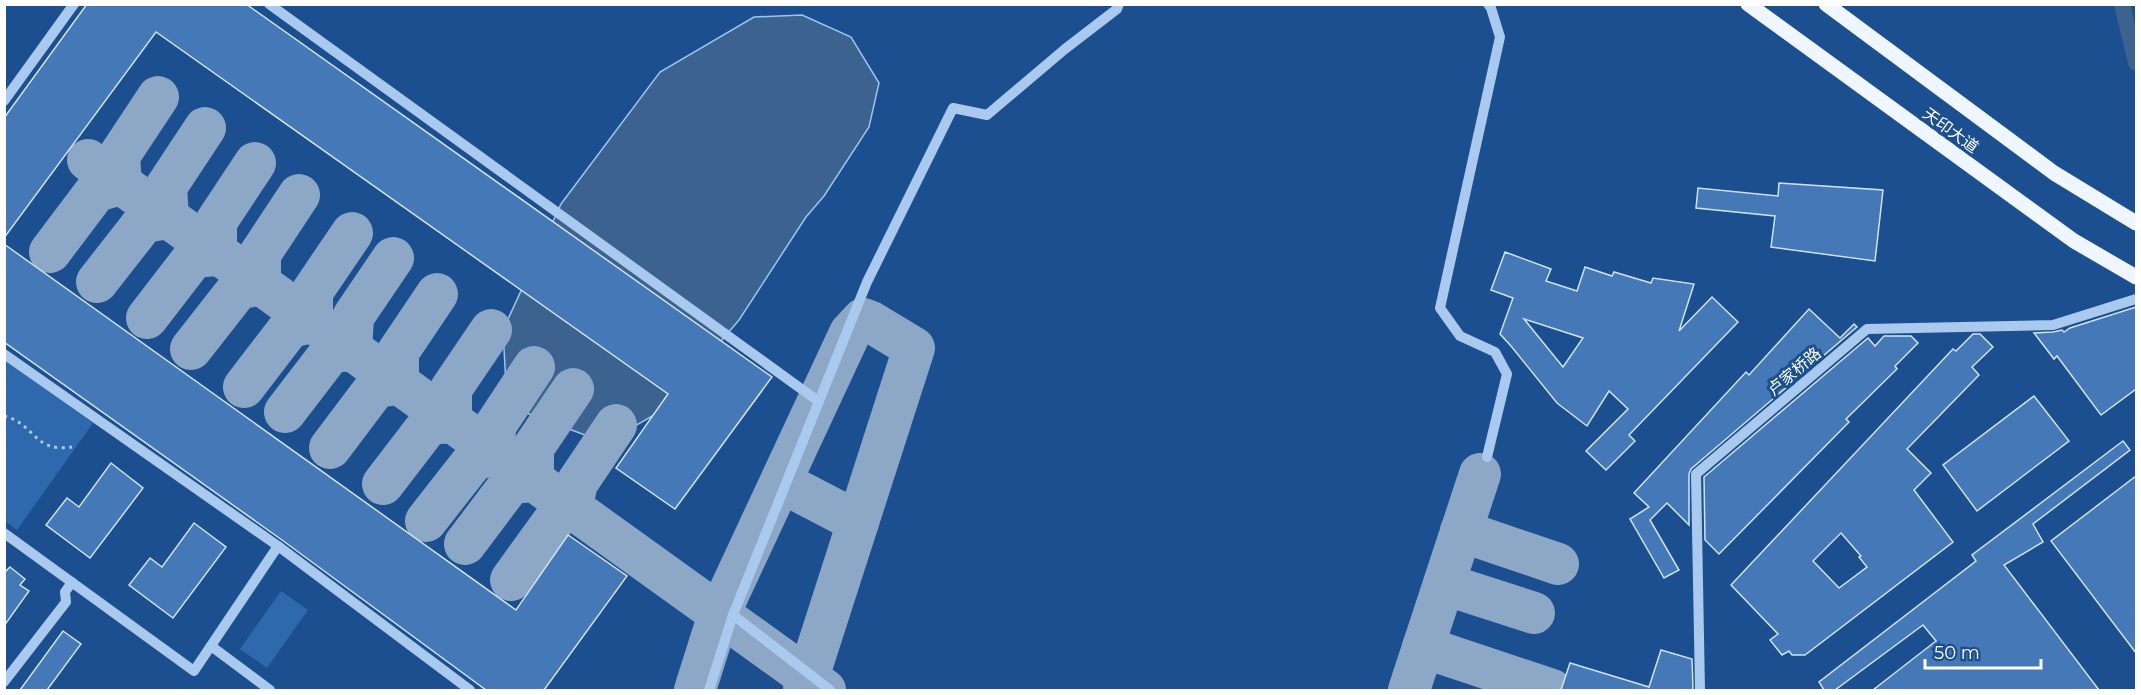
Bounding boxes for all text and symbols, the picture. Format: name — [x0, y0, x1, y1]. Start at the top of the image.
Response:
street label: 天印大道 — [1919, 104, 1982, 157]
street label: 卢家桥路 — [1764, 344, 1825, 399]
scale bar — [1925, 632, 2040, 670]
text: 50 m — [1934, 642, 1980, 664]

